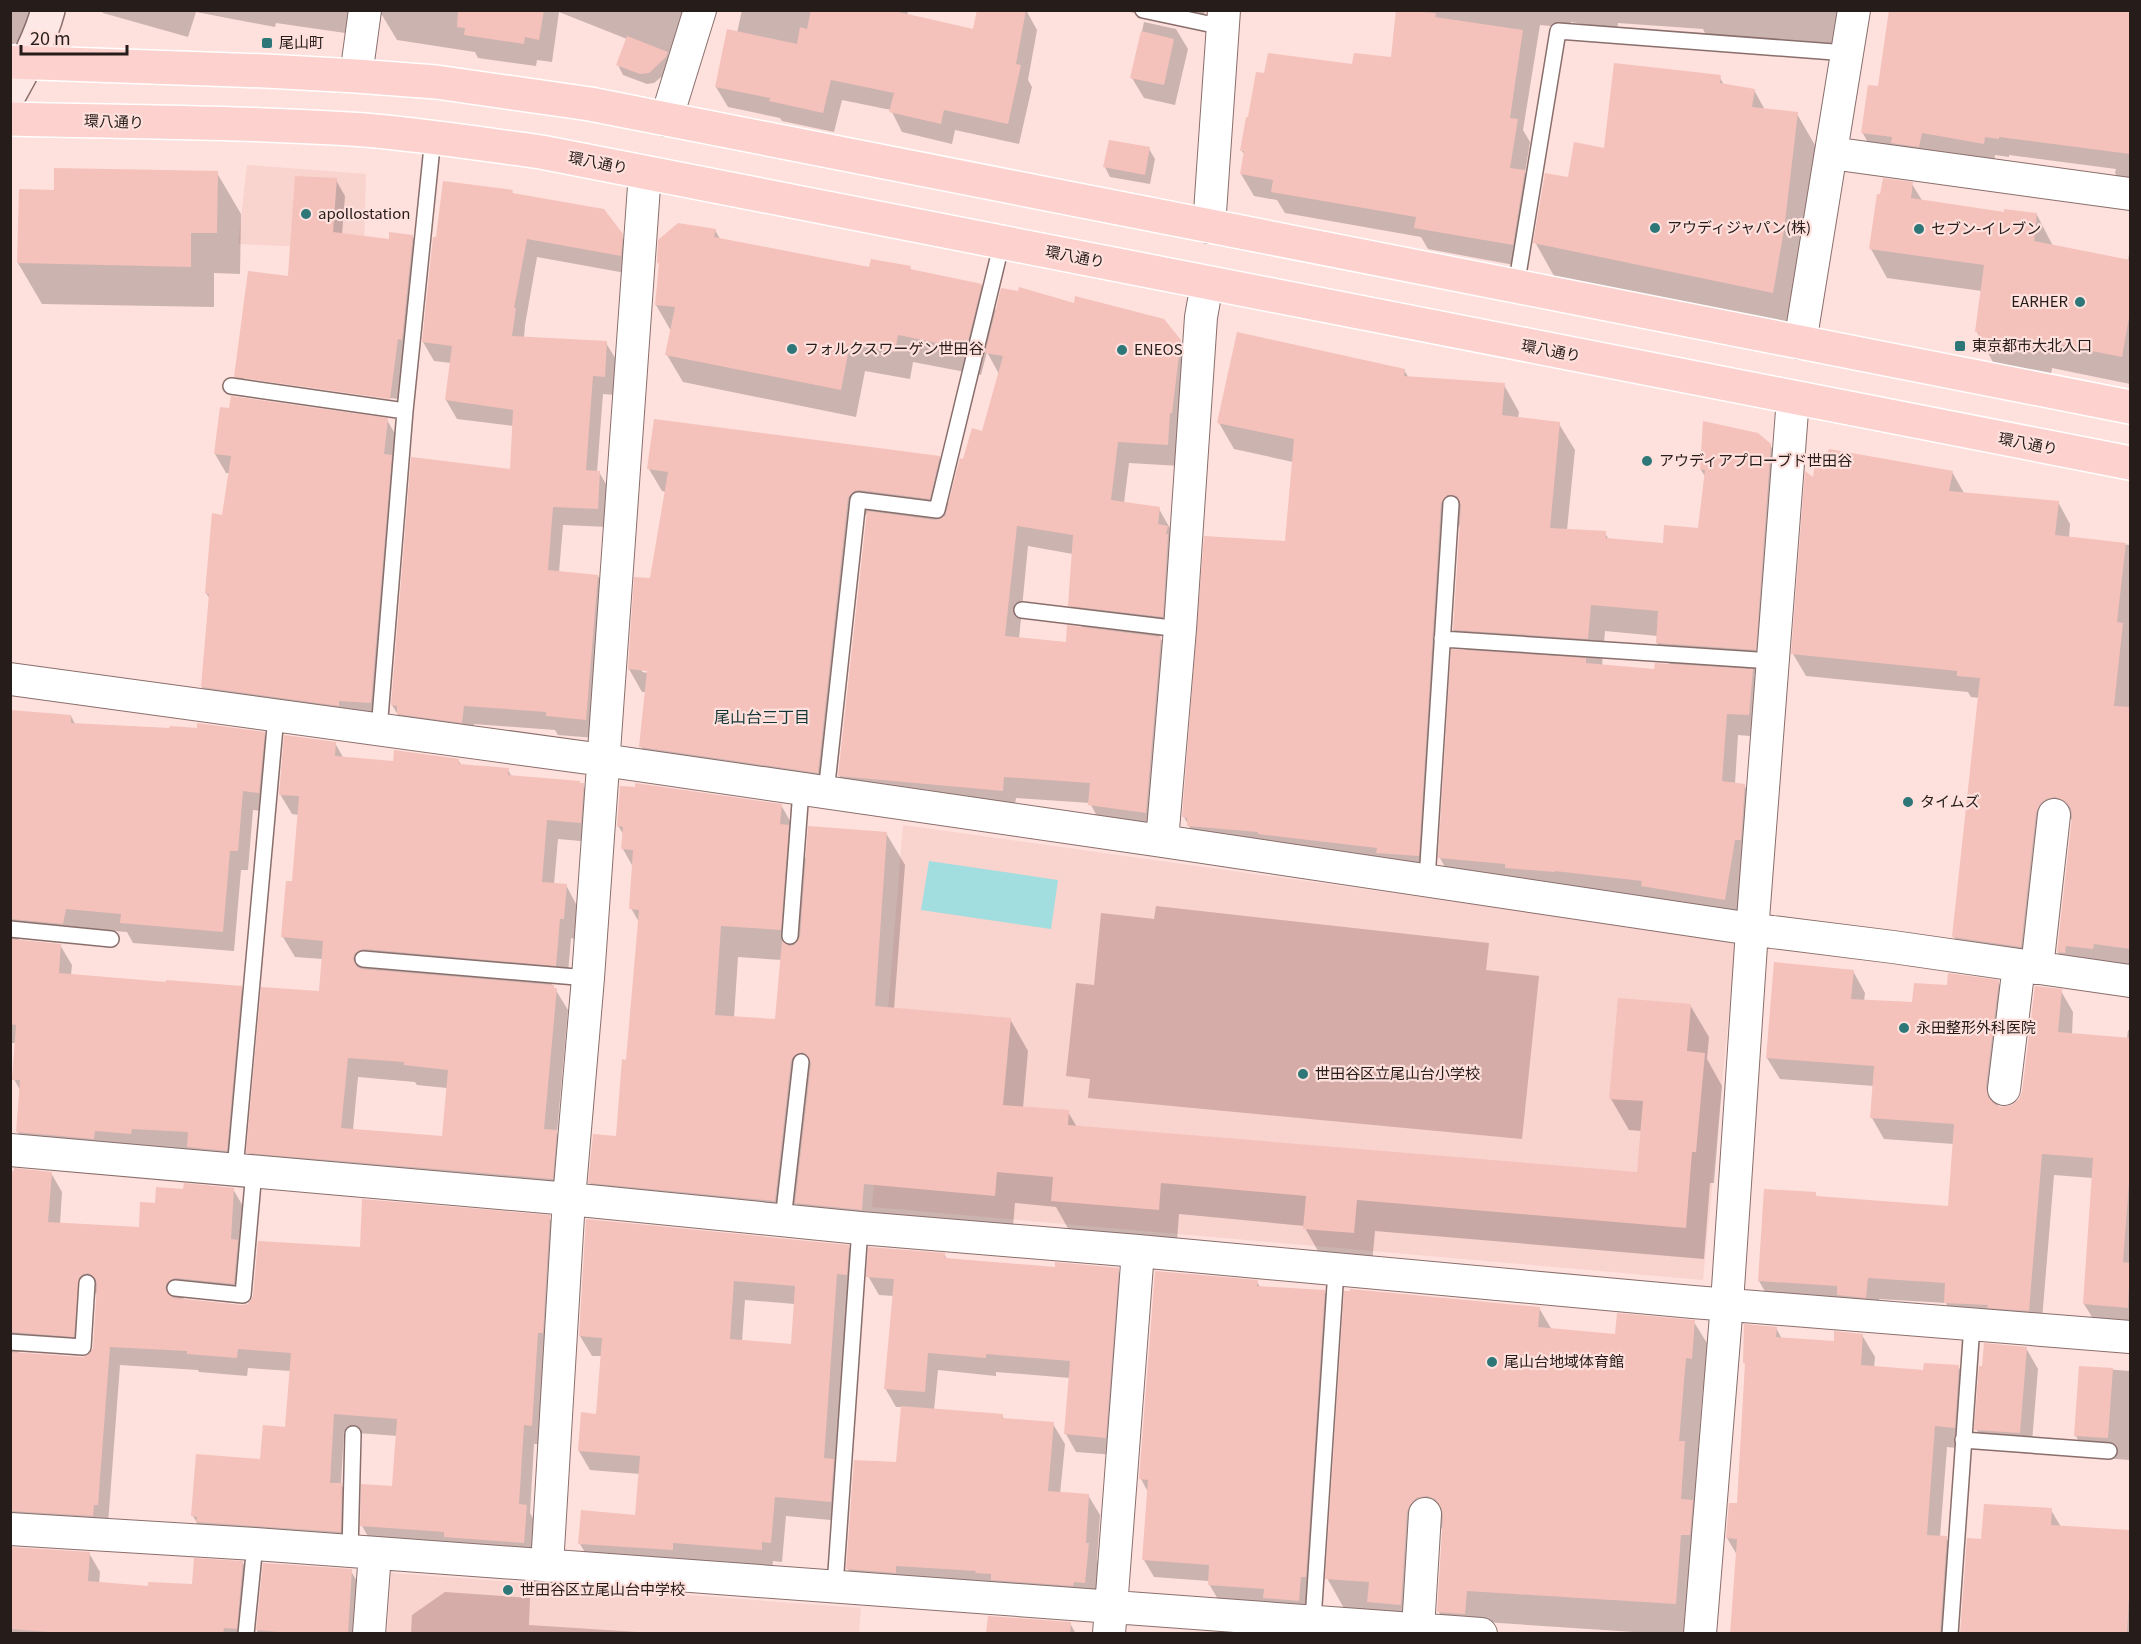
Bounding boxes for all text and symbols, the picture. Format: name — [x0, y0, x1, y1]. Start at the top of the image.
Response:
scale bar — [21, 18, 128, 56]
text: 20 m — [30, 24, 71, 50]
place label: 尾山町 — [279, 31, 324, 52]
marker: 尾山町 — [260, 36, 274, 50]
street label: 環八通り — [84, 109, 144, 132]
street label: 環八通り — [567, 145, 630, 178]
place label: apollostation — [318, 202, 410, 223]
marker: apollostation — [299, 207, 313, 221]
place label: アウディジャパン(株) — [1667, 216, 1811, 237]
place label: セブン-イレブン — [1931, 217, 2041, 238]
marker: アウディジャパン(株) — [1648, 221, 1662, 235]
marker: セブン-イレブン — [1912, 222, 1926, 236]
street label: 環八通り — [1044, 239, 1107, 272]
place label: EARHER — [2011, 290, 2068, 311]
marker: EARHER — [2073, 295, 2087, 309]
street label: 環八通り — [1520, 333, 1583, 366]
place label: 東京都市大北入口 — [1972, 334, 2092, 355]
place label: フォルクスワーゲン世田谷 — [804, 337, 984, 358]
place label: ENEOS — [1134, 338, 1183, 359]
marker: 東京都市大北入口 — [1953, 339, 1967, 353]
marker: フォルクスワーゲン世田谷 — [785, 342, 799, 356]
marker: ENEOS — [1115, 343, 1129, 357]
street label: 環八通り — [1997, 426, 2060, 459]
place label: アウディアプローブド世田谷 — [1659, 449, 1852, 470]
marker: アウディアプローブド世田谷 — [1640, 454, 1654, 468]
district label: 尾山台三丁目 — [714, 704, 810, 728]
place label: タイムズ — [1920, 790, 1980, 811]
marker: タイムズ — [1901, 795, 1915, 809]
place label: 永田整形外科医院 — [1916, 1016, 2036, 1037]
marker: 永田整形外科医院 — [1897, 1021, 1911, 1035]
place label: 世田谷区立尾山台小学校 — [1315, 1062, 1480, 1083]
marker: 世田谷区立尾山台小学校 — [1296, 1067, 1310, 1081]
place label: 尾山台地域体育館 — [1504, 1350, 1624, 1371]
marker: 尾山台地域体育館 — [1485, 1355, 1499, 1369]
place label: 世田谷区立尾山台中学校 — [520, 1578, 685, 1599]
marker: 世田谷区立尾山台中学校 — [501, 1583, 515, 1597]

